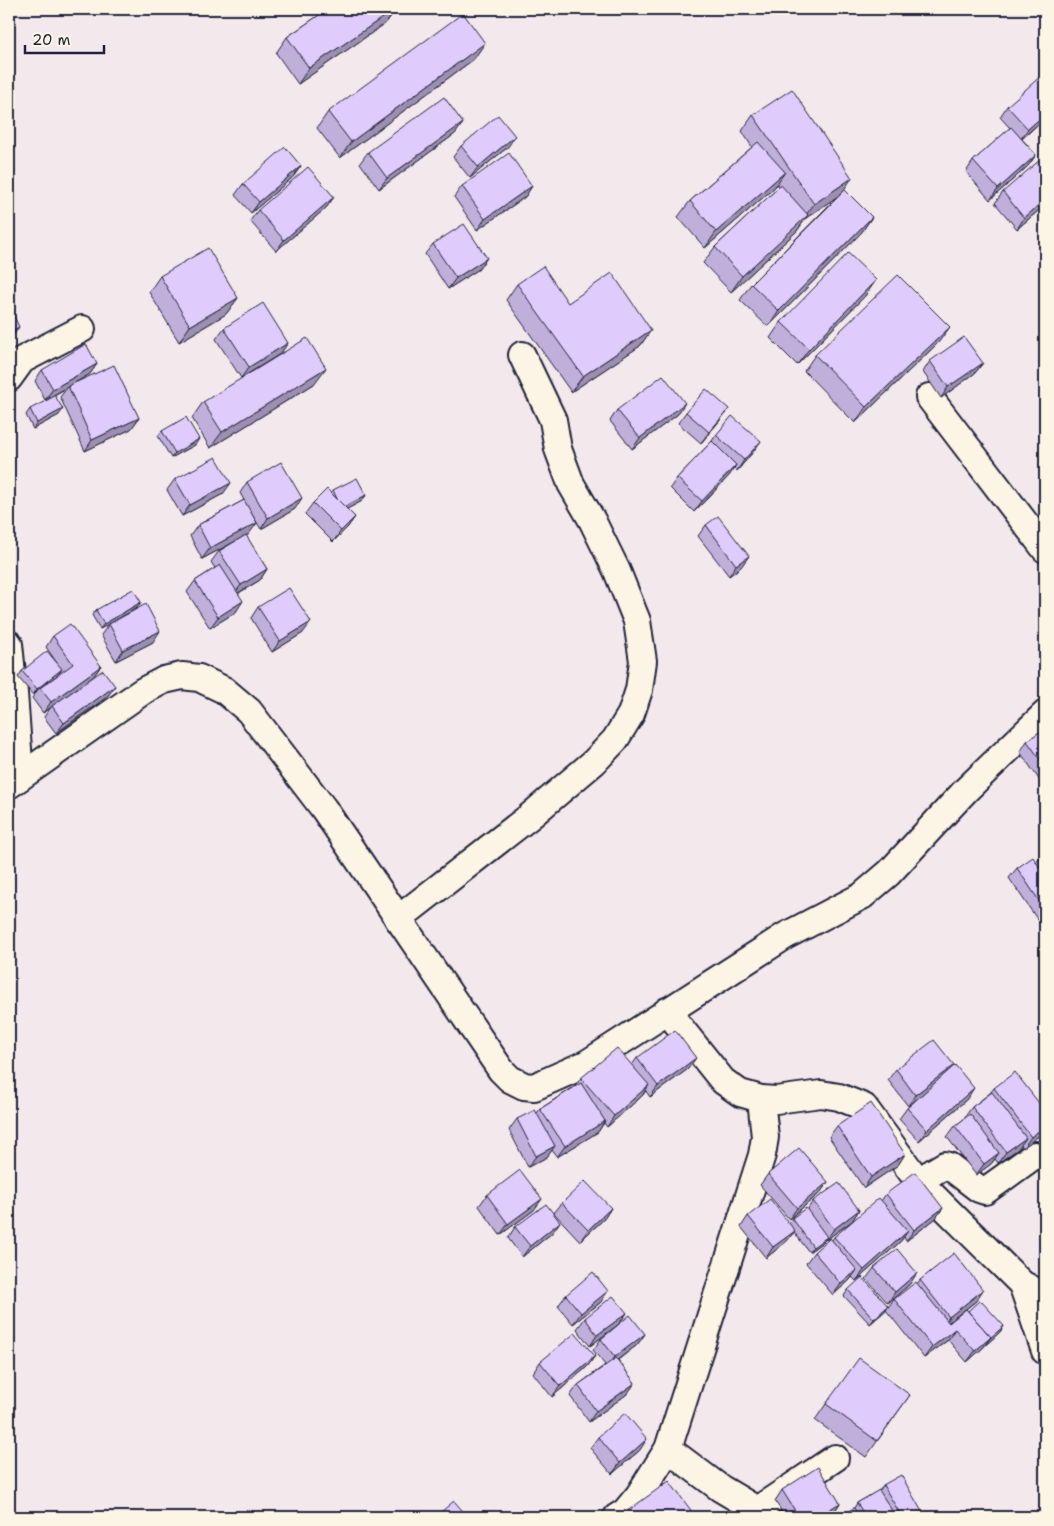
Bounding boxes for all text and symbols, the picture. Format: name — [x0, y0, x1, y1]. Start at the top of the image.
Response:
scale bar — [25, 22, 104, 54]
text: 20 m — [32, 30, 71, 50]

